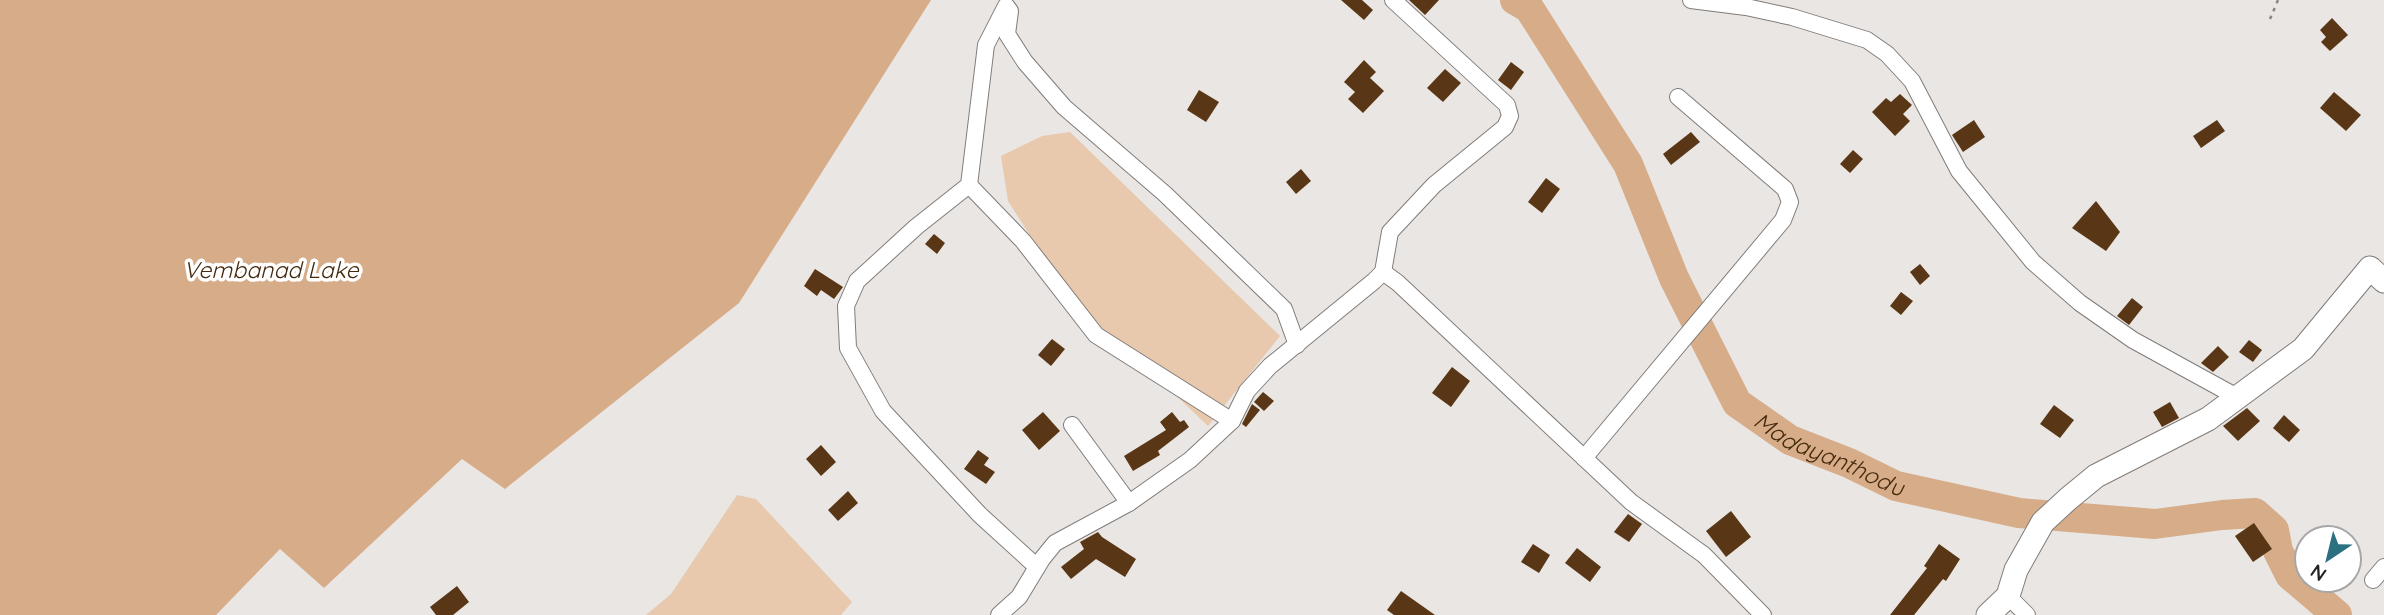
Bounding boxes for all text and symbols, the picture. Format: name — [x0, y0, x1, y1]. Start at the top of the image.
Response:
water label: Vembanad Lake — [183, 255, 360, 284]
water label: Madayanthodu — [1749, 405, 1908, 502]
north arrow — [2293, 524, 2363, 594]
text: N — [2306, 559, 2331, 587]

